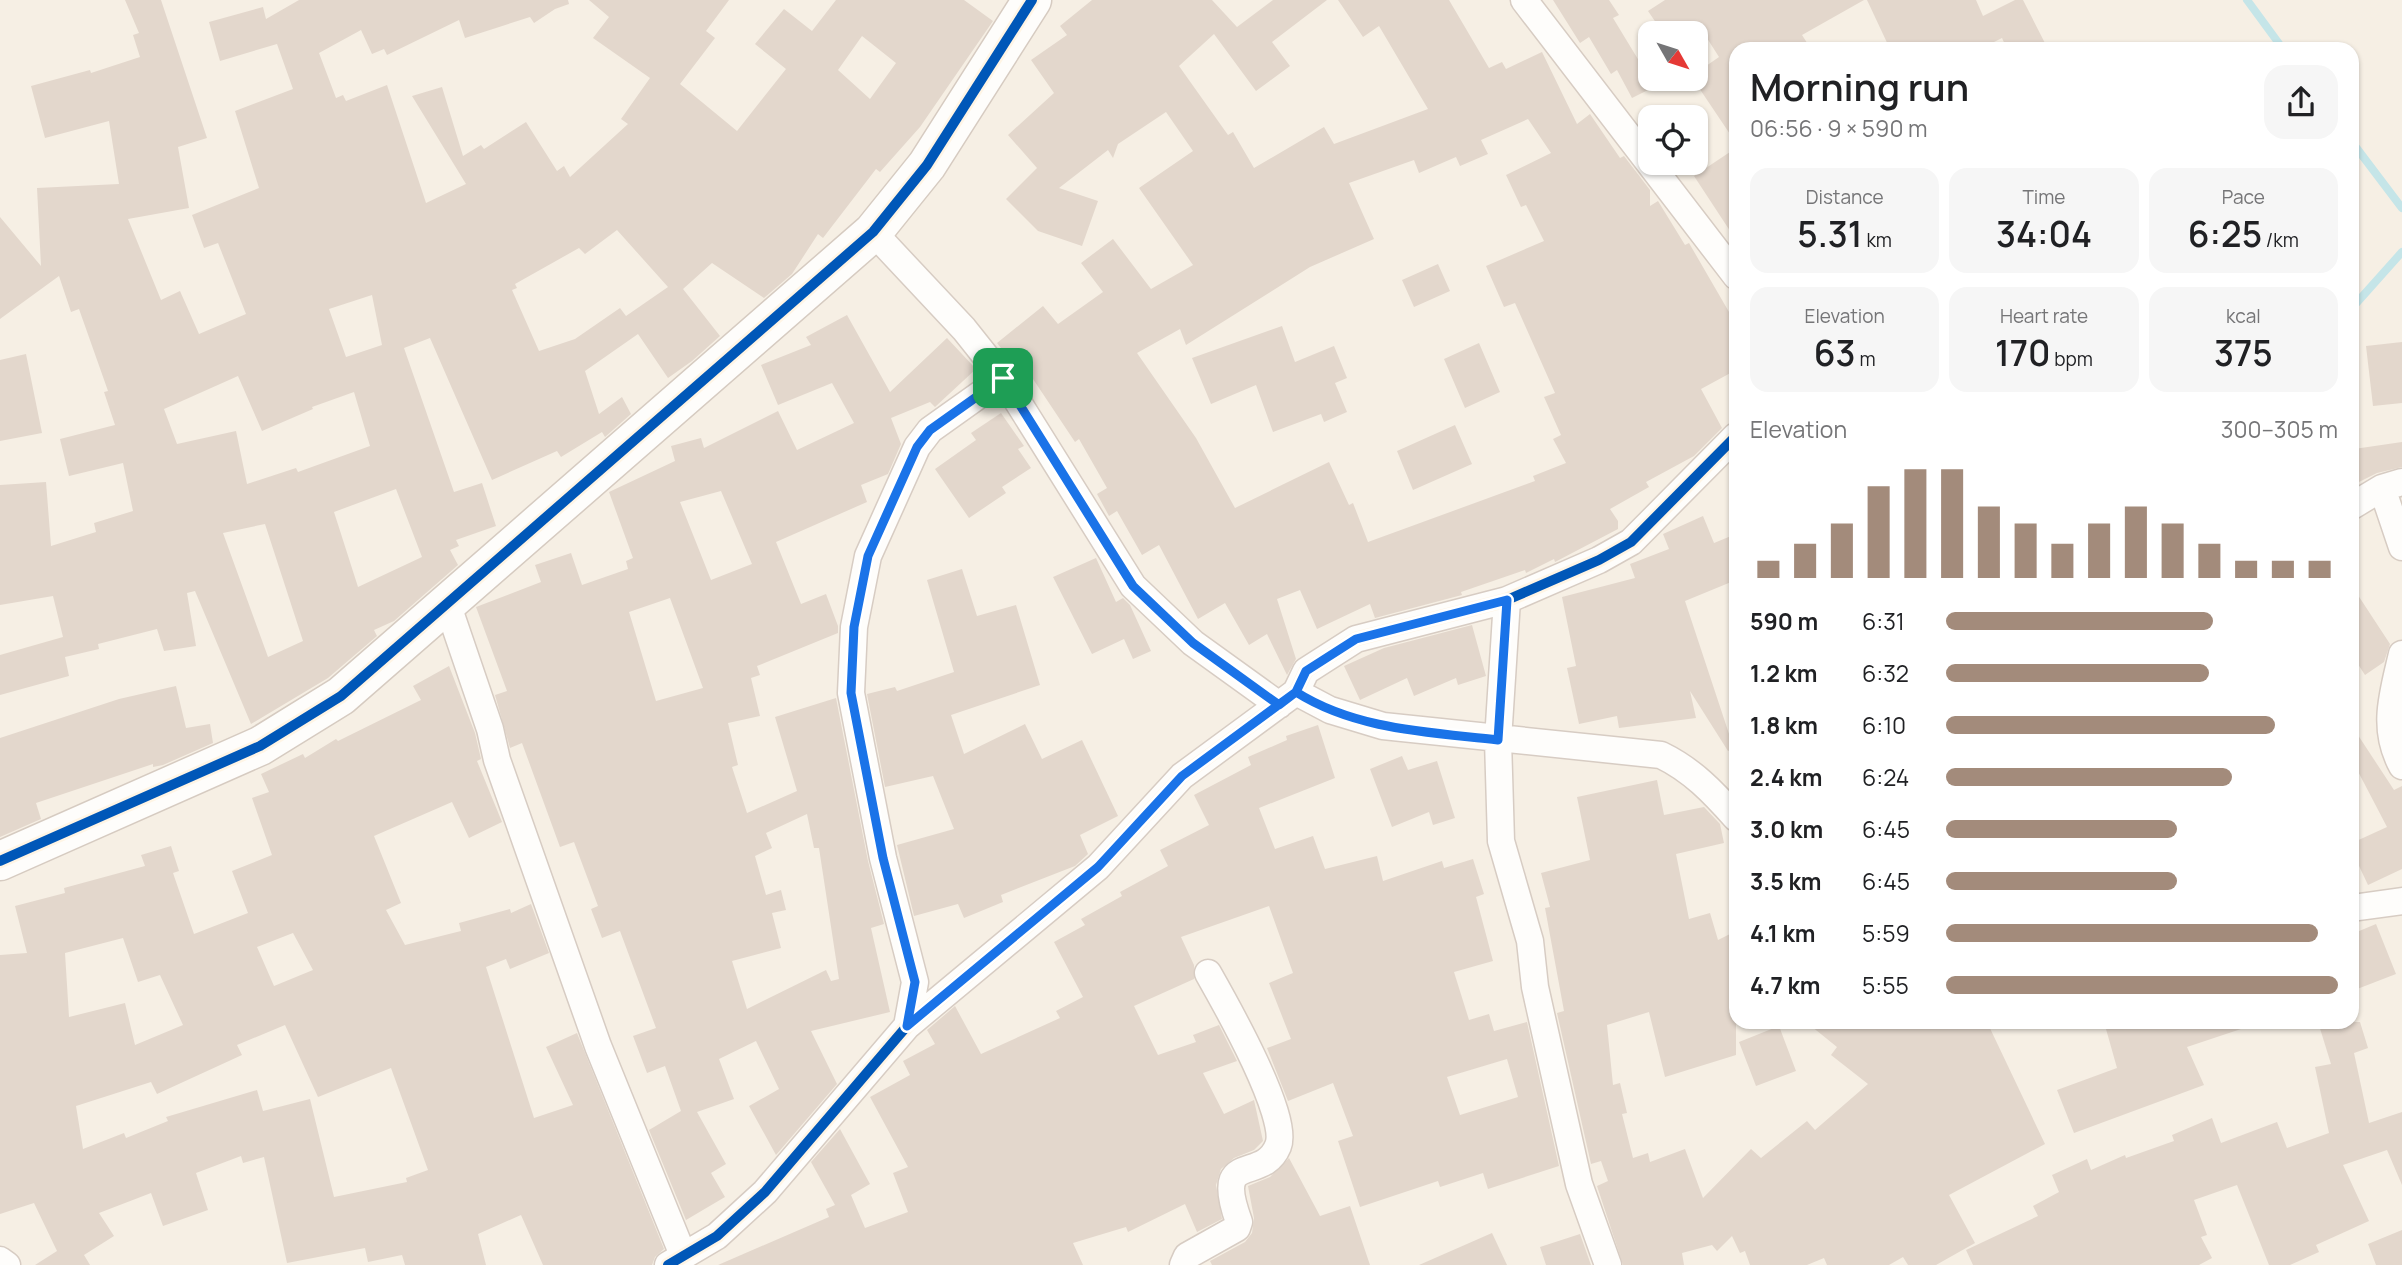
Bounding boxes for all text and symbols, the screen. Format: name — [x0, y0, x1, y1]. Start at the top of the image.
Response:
north arrow — [1638, 21, 1708, 91]
map controls — [1638, 21, 1708, 175]
text: Morning run — [1750, 60, 1969, 112]
button: share — [2264, 65, 2338, 139]
button: locate — [1638, 105, 1708, 175]
text: 06:56 · 9 × 590 m — [1750, 112, 1928, 144]
text: Distance — [1806, 184, 1884, 210]
text: Time — [2023, 184, 2065, 210]
text: Pace — [2222, 184, 2265, 210]
text: 5.31 — [1797, 210, 1863, 258]
text: 34:04 — [1996, 210, 2092, 258]
text: 6:25 — [2188, 210, 2262, 258]
text: km — [1863, 227, 1892, 253]
text: /km — [2262, 227, 2299, 253]
text: Elevation — [1805, 303, 1885, 329]
text: Heart rate — [2000, 303, 2088, 329]
text: kcal — [2226, 303, 2261, 329]
text: 63 — [1814, 329, 1856, 377]
text: 170 — [1995, 329, 2051, 377]
text: 375 — [2214, 329, 2273, 377]
text: m — [1856, 346, 1876, 372]
text: bpm — [2051, 346, 2093, 372]
pin — [973, 348, 1033, 408]
icon: arrive — [984, 359, 1022, 397]
text: Elevation — [1750, 413, 1847, 445]
text: 300–305 m — [2221, 413, 2338, 445]
text: 590 m — [1750, 605, 1818, 637]
text: 6:31 — [1862, 605, 1905, 637]
text: 1.2 km — [1750, 657, 1817, 689]
text: 6:32 — [1862, 657, 1909, 689]
text: 1.8 km — [1750, 709, 1818, 741]
text: 6:10 — [1862, 709, 1906, 741]
text: 2.4 km — [1750, 761, 1822, 793]
text: 6:24 — [1862, 761, 1909, 793]
text: 3.0 km — [1750, 813, 1823, 845]
text: 6:45 — [1862, 813, 1910, 845]
text: 3.5 km — [1750, 865, 1821, 897]
text: 6:45 — [1862, 865, 1910, 897]
text: 4.1 km — [1750, 917, 1815, 949]
text: 5:59 — [1862, 917, 1910, 949]
text: 4.7 km — [1750, 969, 1820, 1001]
text: 5:55 — [1862, 969, 1909, 1001]

